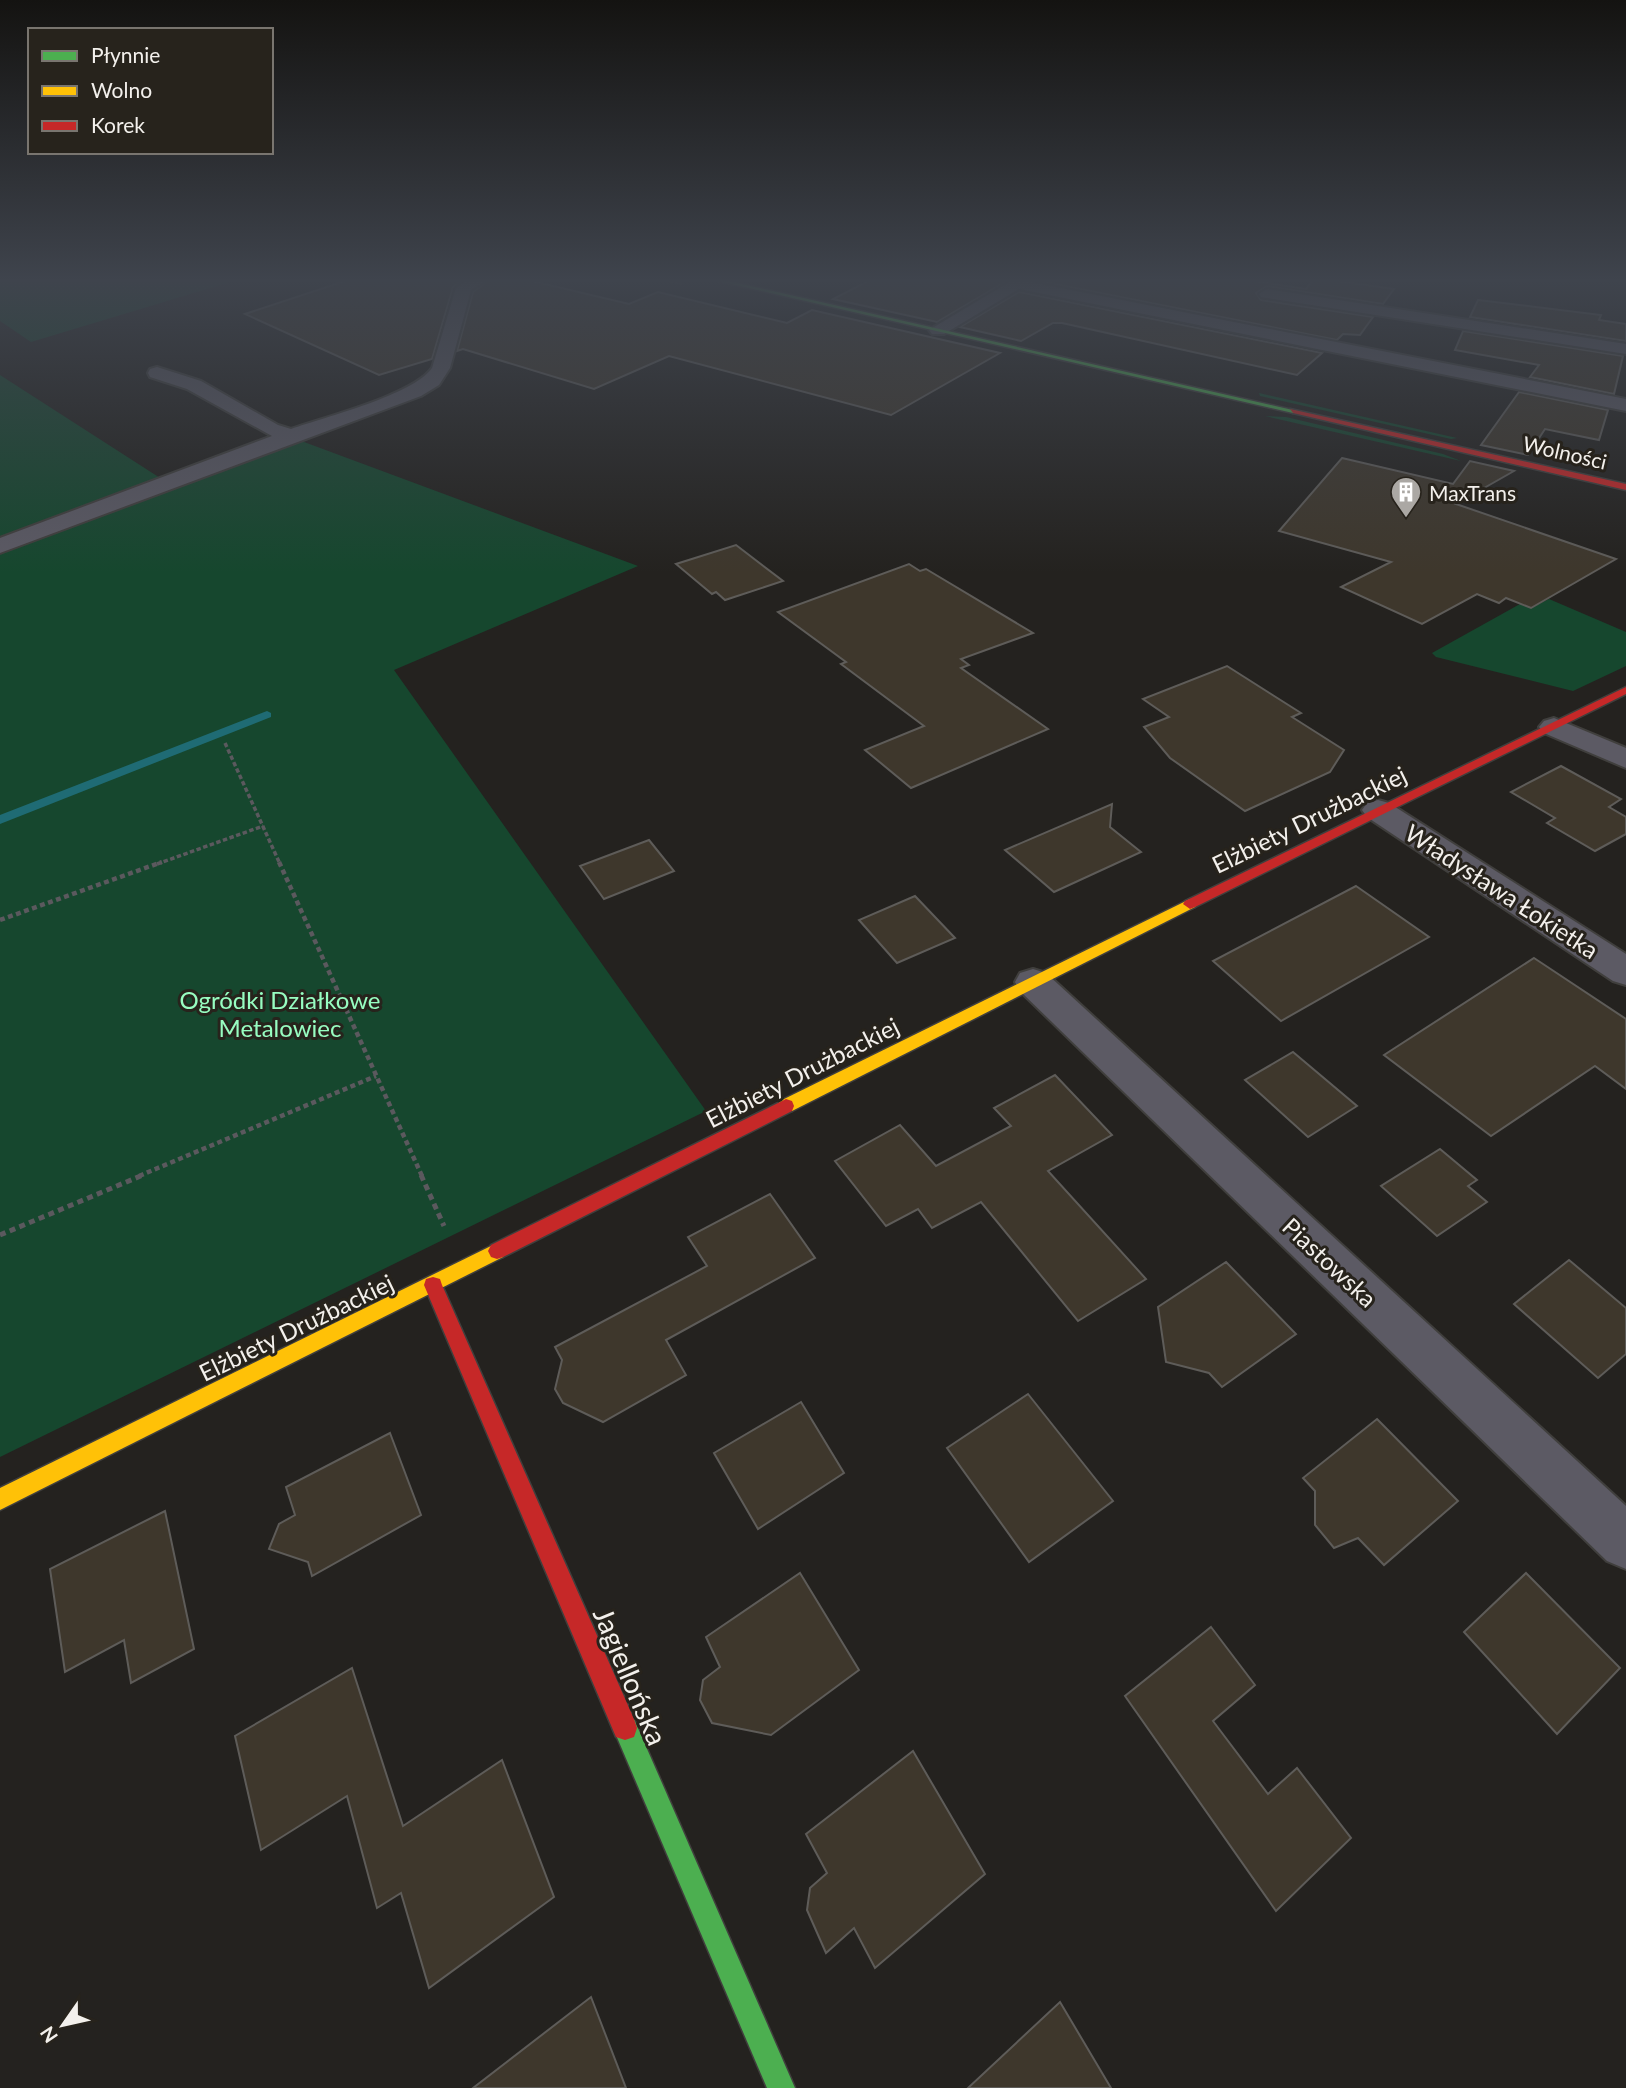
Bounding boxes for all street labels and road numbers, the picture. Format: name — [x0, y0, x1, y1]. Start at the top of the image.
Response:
street label: Wolności — [1521, 430, 1609, 474]
street label: Elżbiety Drużbackiej — [1207, 759, 1411, 879]
street label: Władysława Łokietka — [1400, 818, 1604, 964]
street label: Elżbiety Drużbackiej — [701, 1011, 903, 1133]
street label: Piastowska — [1277, 1211, 1383, 1313]
street label: Elżbiety Drużbackiej — [194, 1267, 398, 1387]
street label: Jagiellońska — [587, 1602, 675, 1750]

